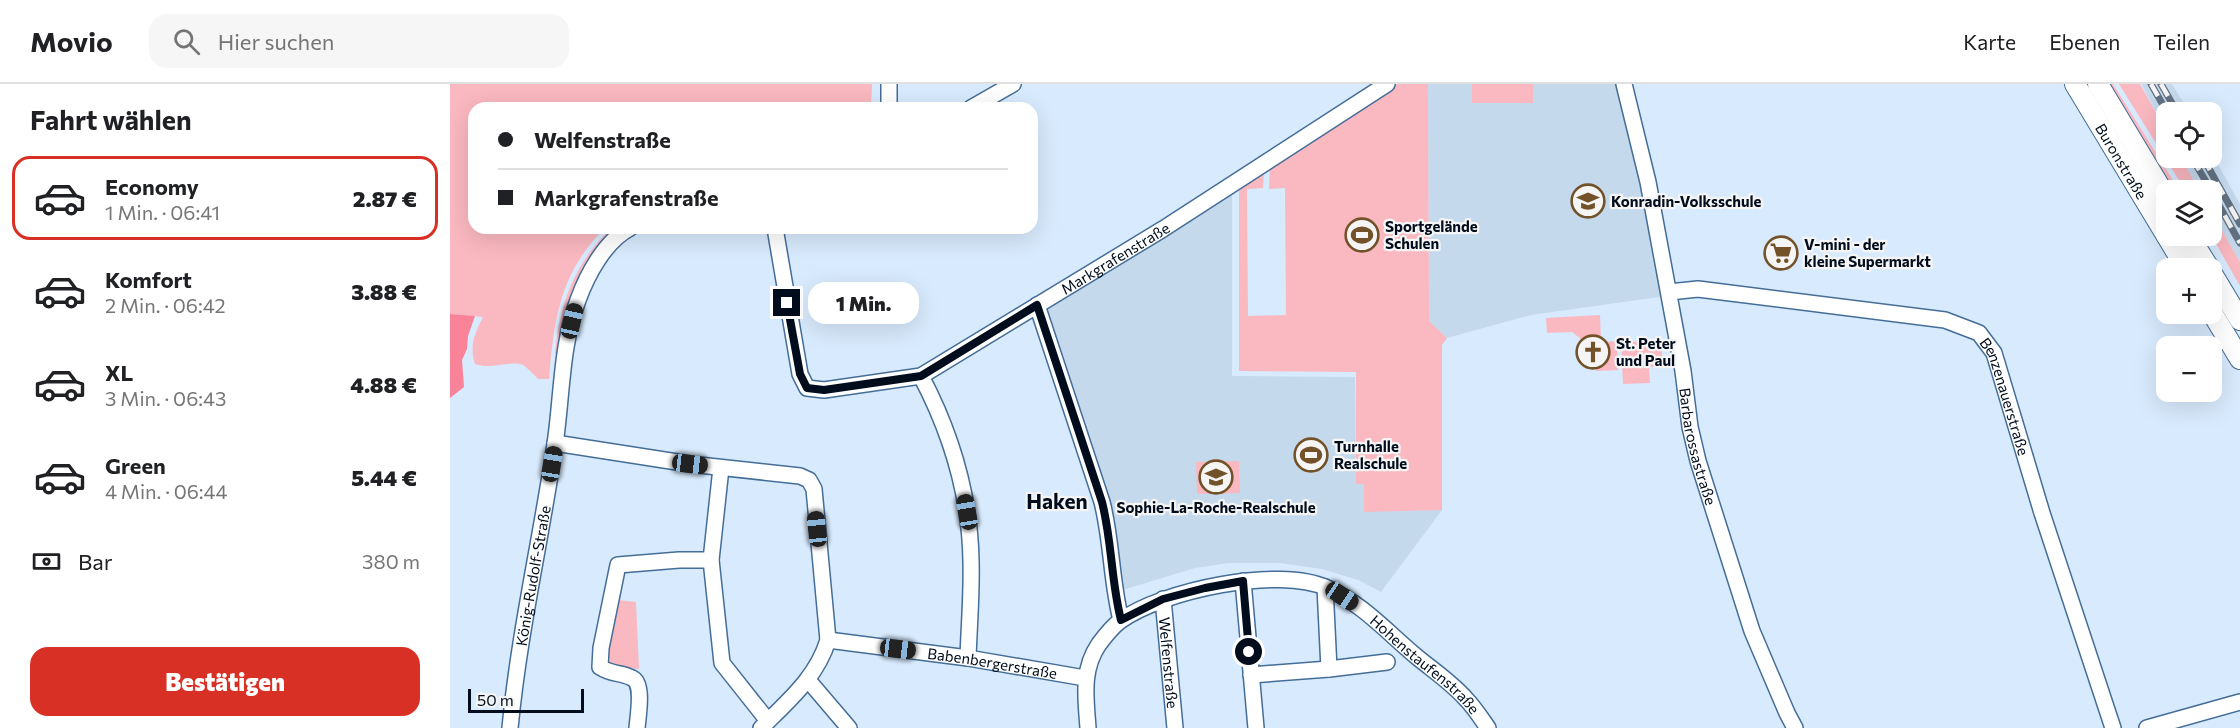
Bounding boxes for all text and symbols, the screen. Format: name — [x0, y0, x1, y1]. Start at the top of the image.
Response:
search box — [149, 14, 569, 68]
text: Movio — [30, 24, 113, 58]
icon: search — [170, 25, 203, 58]
text: Hier suchen — [218, 28, 334, 55]
text: Karte — [1963, 29, 2016, 54]
text: Ebenen — [2049, 29, 2120, 54]
text: Teilen — [2153, 29, 2210, 54]
map controls — [2156, 102, 2222, 402]
button: locate — [2156, 102, 2222, 168]
text: Fahrt wählen — [30, 103, 192, 136]
street label: Buronstraße — [2092, 120, 2151, 202]
text: Welfenstraße — [534, 126, 671, 153]
icon: car — [33, 171, 87, 225]
text: Economy — [105, 173, 199, 200]
button: layers — [2156, 180, 2222, 246]
school or university icon: Konradin-Volksschule — [1570, 183, 1606, 219]
text: Markgrafenstraße — [534, 184, 719, 211]
text: 2.87 € — [353, 185, 417, 212]
place label: Konradin-Volksschule — [1611, 192, 1762, 210]
text: 1 Min. · 06:41 — [105, 200, 220, 224]
sports icon: Sportgelände Schulen — [1344, 217, 1380, 253]
place label: Sportgelände Schulen — [1385, 217, 1478, 252]
street label: Markgrafenstraße — [1058, 218, 1173, 298]
supermarket icon: V-mini - der kleine Supermarkt — [1763, 235, 1799, 271]
place label: V-mini - der kleine Supermarkt — [1804, 235, 1931, 270]
button: + — [2156, 258, 2222, 324]
icon: car — [33, 264, 87, 318]
text: Komfort — [105, 266, 192, 293]
text: 3.88 € — [351, 278, 417, 305]
callout: 1 Min. — [808, 282, 919, 324]
route end — [773, 289, 800, 316]
text: 1 Min. — [836, 291, 891, 315]
text: 2 Min. · 06:42 — [105, 293, 225, 317]
car — [559, 301, 585, 341]
church icon: St. Peter und Paul — [1575, 334, 1611, 370]
place label: St. Peter und Paul — [1616, 334, 1676, 369]
street label: Benzenauerstraße — [1976, 334, 2033, 458]
button: − — [2156, 336, 2222, 402]
icon: car — [33, 357, 87, 411]
text: XL — [105, 359, 133, 386]
text: 4.88 € — [350, 371, 417, 398]
text: 3 Min. · 06:43 — [105, 386, 226, 410]
street label: Barbarossastraße — [1676, 387, 1720, 507]
sports icon: Turnhalle Realschule — [1293, 437, 1329, 473]
place label: Turnhalle Realschule — [1334, 437, 1407, 472]
car — [540, 445, 564, 483]
icon: car — [33, 450, 87, 504]
text: Green — [105, 452, 166, 479]
car — [671, 453, 709, 475]
school or university icon: Sophie-La-Roche-Realschule — [1198, 459, 1234, 495]
text: 5.44 € — [351, 464, 417, 491]
text: 4 Min. · 06:44 — [105, 479, 228, 503]
district label: Haken — [1026, 488, 1088, 513]
car — [955, 493, 979, 531]
place label: Sophie-La-Roche-Realschule — [1116, 498, 1316, 516]
street label: König-Rudolf-Straße — [512, 504, 554, 647]
car — [806, 510, 828, 548]
icon: cash — [30, 545, 63, 578]
text: Bar — [78, 548, 113, 575]
text: 380 m — [362, 549, 420, 573]
car — [1322, 578, 1362, 614]
street label: Hohenstaufenstraße — [1367, 611, 1484, 717]
street label: Welfenstraße — [1156, 616, 1182, 709]
car — [879, 638, 917, 660]
route start — [1235, 638, 1262, 665]
street label: Babenbergerstraße — [927, 644, 1059, 682]
button: Bestätigen — [30, 647, 420, 716]
scale bar — [468, 686, 584, 714]
text: 50 m — [477, 690, 514, 709]

